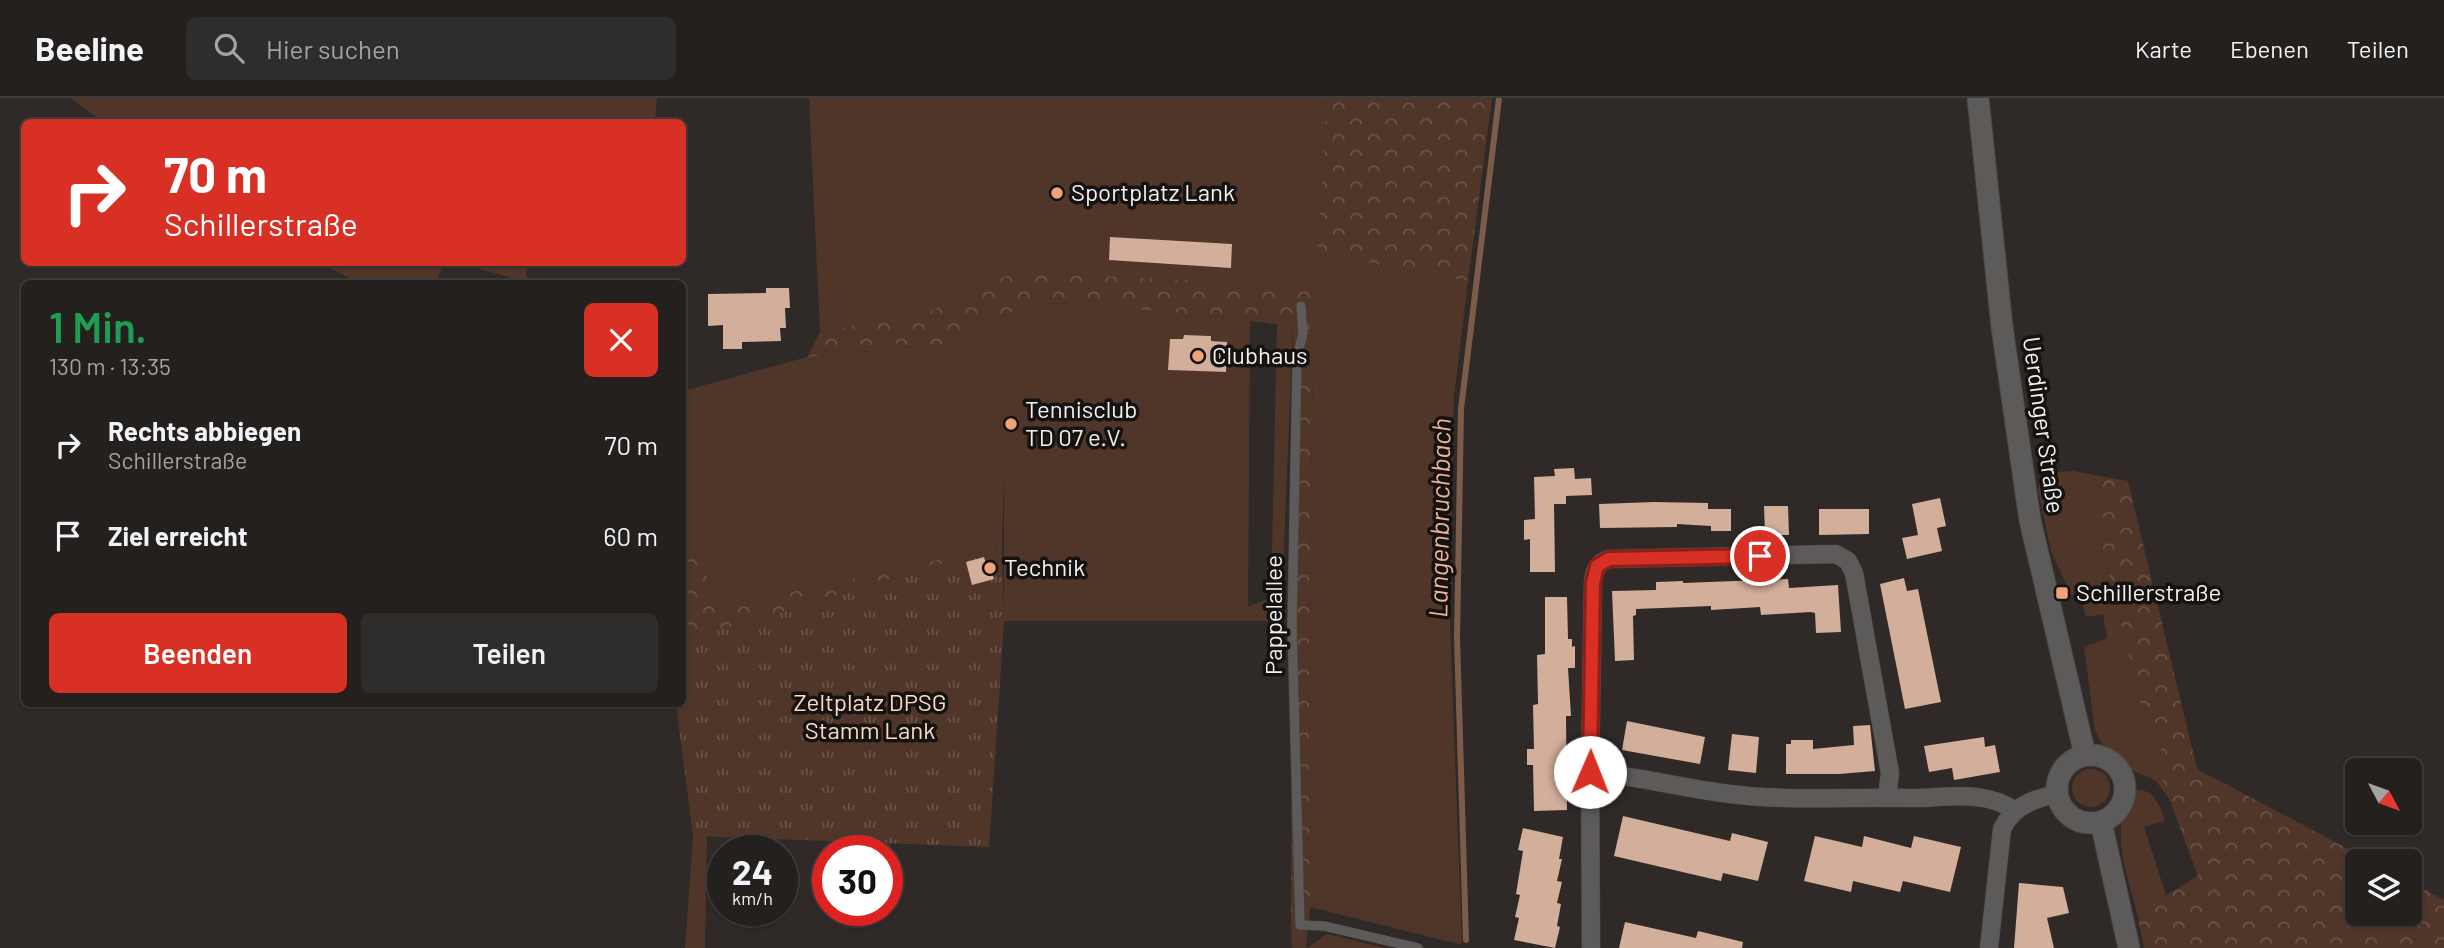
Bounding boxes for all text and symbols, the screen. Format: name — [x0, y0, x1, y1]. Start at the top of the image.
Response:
search box — [186, 17, 676, 80]
text: Beeline — [35, 28, 144, 68]
icon: search — [210, 29, 248, 67]
text: Hier suchen — [266, 33, 400, 64]
text: Karte — [2135, 34, 2192, 63]
text: Ebenen — [2230, 34, 2309, 63]
text: Teilen — [2347, 34, 2409, 63]
text: 70 m — [164, 144, 267, 203]
icon: right — [49, 147, 140, 238]
place label: Sportplatz Lank — [1071, 177, 1235, 206]
marker: Sportplatz Lank — [1049, 185, 1065, 201]
text: Schillerstraße — [164, 204, 358, 242]
text: 1 Min. — [49, 301, 147, 351]
button: close — [584, 303, 658, 377]
street label: Uerdinger Straße — [2018, 335, 2071, 515]
place label: Clubhaus — [1212, 340, 1308, 369]
marker: Clubhaus — [1190, 348, 1206, 364]
text: 130 m · 13:35 — [49, 352, 171, 380]
place label: Tennisclub TD 07 e.V. — [1025, 394, 1137, 451]
text: Rechts abbiegen — [108, 415, 301, 446]
marker: Tennisclub TD 07 e.V. — [1003, 416, 1019, 432]
water label: Langenbruchbach — [1421, 418, 1456, 618]
icon: right — [49, 426, 87, 464]
text: 70 m — [604, 429, 658, 460]
text: Schillerstraße — [108, 446, 247, 474]
icon: arrive — [49, 517, 87, 555]
text: Ziel erreicht — [108, 520, 248, 551]
text: 60 m — [603, 520, 658, 551]
pin — [1730, 526, 1790, 586]
icon: arrive — [1741, 537, 1779, 575]
place label: Technik — [1004, 552, 1085, 581]
street label: Pappelallee — [1258, 555, 1287, 675]
marker: Technik — [982, 560, 998, 576]
place label: Schillerstraße — [2076, 577, 2221, 606]
marker: Schillerstraße — [2054, 585, 2070, 601]
button: Beenden — [49, 613, 347, 693]
button: Teilen — [361, 613, 658, 693]
park label: Zeltplatz DPSG Stamm Lank — [793, 687, 947, 744]
position arrow — [1553, 735, 1627, 809]
north arrow — [2345, 758, 2422, 835]
map controls — [2345, 758, 2422, 926]
speed limit sign: 30 — [812, 835, 903, 926]
button: layers — [2345, 849, 2422, 926]
text: 24 — [732, 850, 773, 892]
text: km/h — [732, 887, 773, 909]

